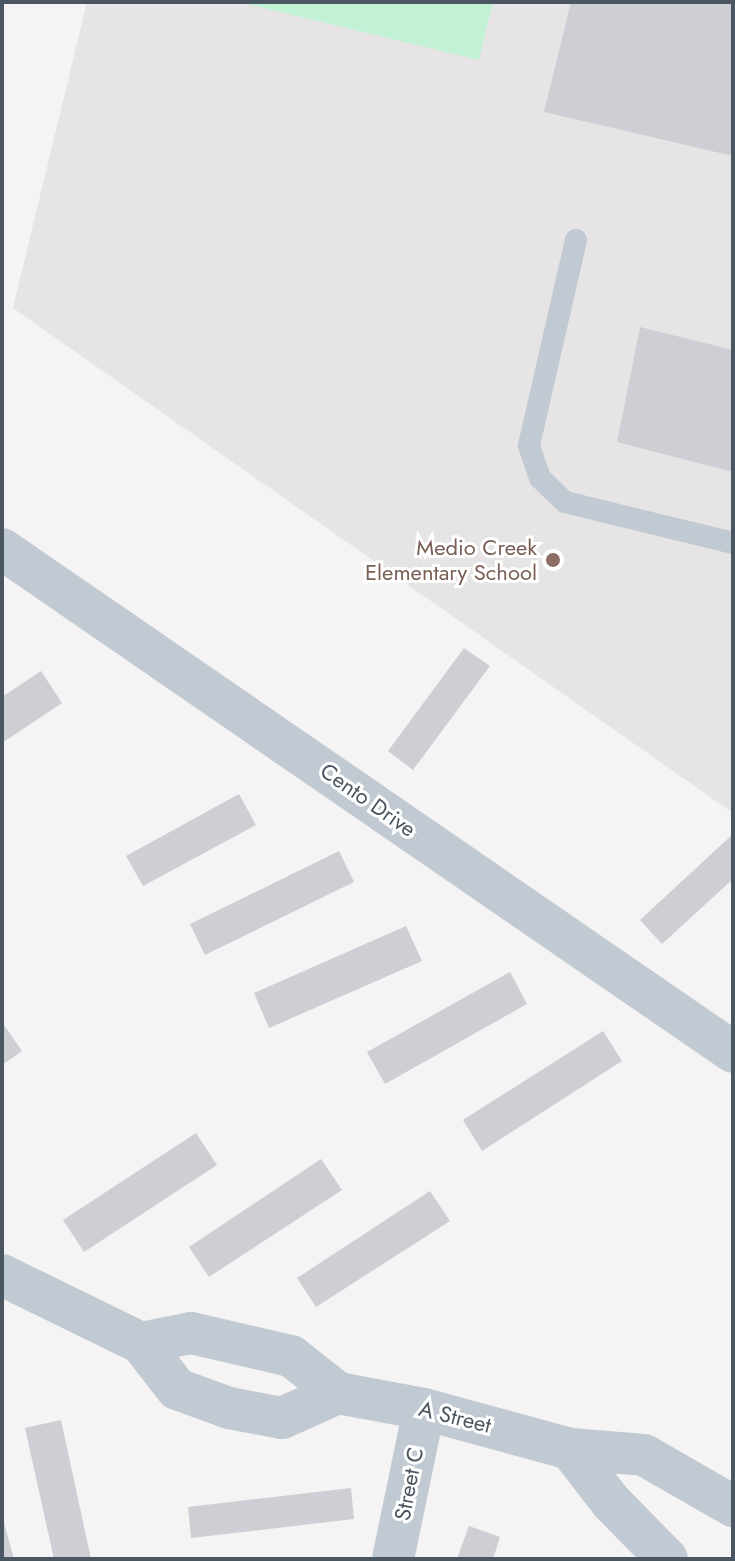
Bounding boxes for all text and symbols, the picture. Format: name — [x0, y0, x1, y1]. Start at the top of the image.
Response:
place label: Medio Creek Elementary School — [365, 534, 537, 586]
marker: Medio Creek Elementary School — [544, 551, 562, 569]
street label: Cento Drive — [315, 757, 421, 843]
street label: A Street — [416, 1395, 494, 1439]
street label: Street C — [389, 1445, 429, 1523]

